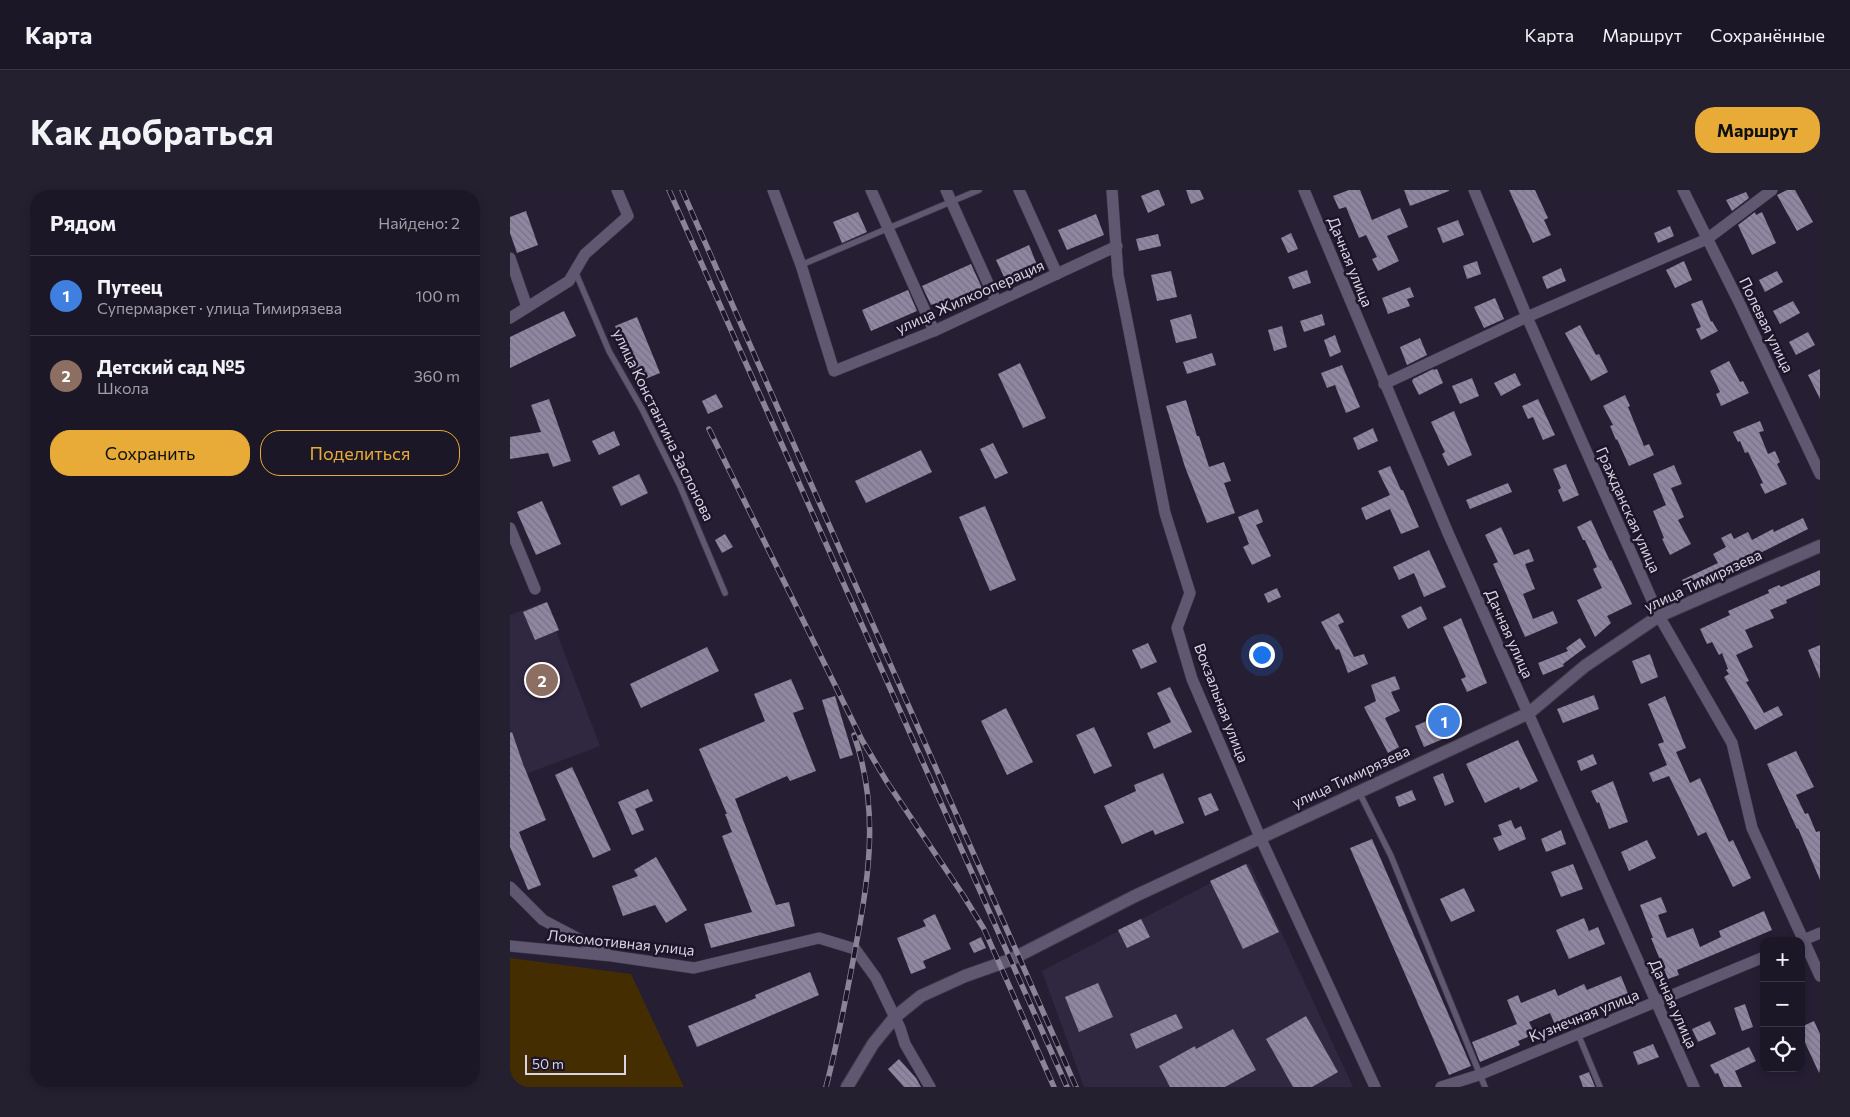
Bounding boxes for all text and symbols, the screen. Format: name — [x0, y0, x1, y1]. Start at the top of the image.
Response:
text: Карта — [25, 20, 92, 49]
text: Карта — [1525, 24, 1574, 46]
text: Маршрут — [1602, 24, 1682, 46]
text: Сохранённые — [1710, 24, 1825, 46]
button: Маршрут — [1695, 107, 1820, 153]
text: Как добраться — [30, 109, 274, 152]
text: Рядом — [50, 210, 116, 235]
text: Найдено: 2 — [378, 213, 460, 232]
street label: Дачная улица — [1325, 214, 1377, 309]
street label: улица Жилкооперация — [893, 255, 1047, 337]
street label: Полевая улица — [1736, 274, 1798, 375]
text: Путеец — [97, 275, 162, 298]
text: 1 — [62, 286, 70, 305]
text: 100 m — [415, 286, 460, 305]
text: Супермаркет · улица Тимирязева — [97, 298, 342, 317]
street label: улица Константина Заслонова — [610, 326, 718, 523]
text: Детский сад №5 — [97, 355, 245, 378]
text: 2 — [61, 366, 71, 385]
text: 360 m — [414, 366, 460, 385]
text: Школа — [97, 378, 149, 397]
button: Сохранить — [50, 430, 250, 476]
button: Поделиться — [260, 430, 460, 476]
street label: Гражданская улица — [1593, 444, 1665, 575]
street label: улица Тимирязева — [1641, 545, 1764, 615]
street label: Дачная улица — [1482, 586, 1538, 681]
street label: Вокзальная улица — [1191, 641, 1253, 765]
your location — [1249, 642, 1275, 668]
pin: 2 — [526, 661, 558, 699]
pin: 1 — [1428, 702, 1460, 740]
street label: улица Тимирязева — [1289, 741, 1412, 811]
street label: Локомотивная улица — [547, 925, 696, 959]
map controls — [1760, 937, 1805, 1072]
button: + — [1760, 937, 1805, 982]
street label: Дачная улица — [1646, 956, 1702, 1051]
button: − — [1760, 982, 1805, 1027]
street label: Кузнечная улица — [1526, 985, 1641, 1045]
button: locate — [1760, 1027, 1805, 1072]
scale bar — [525, 1052, 626, 1075]
text: 50 m — [532, 1055, 564, 1072]

